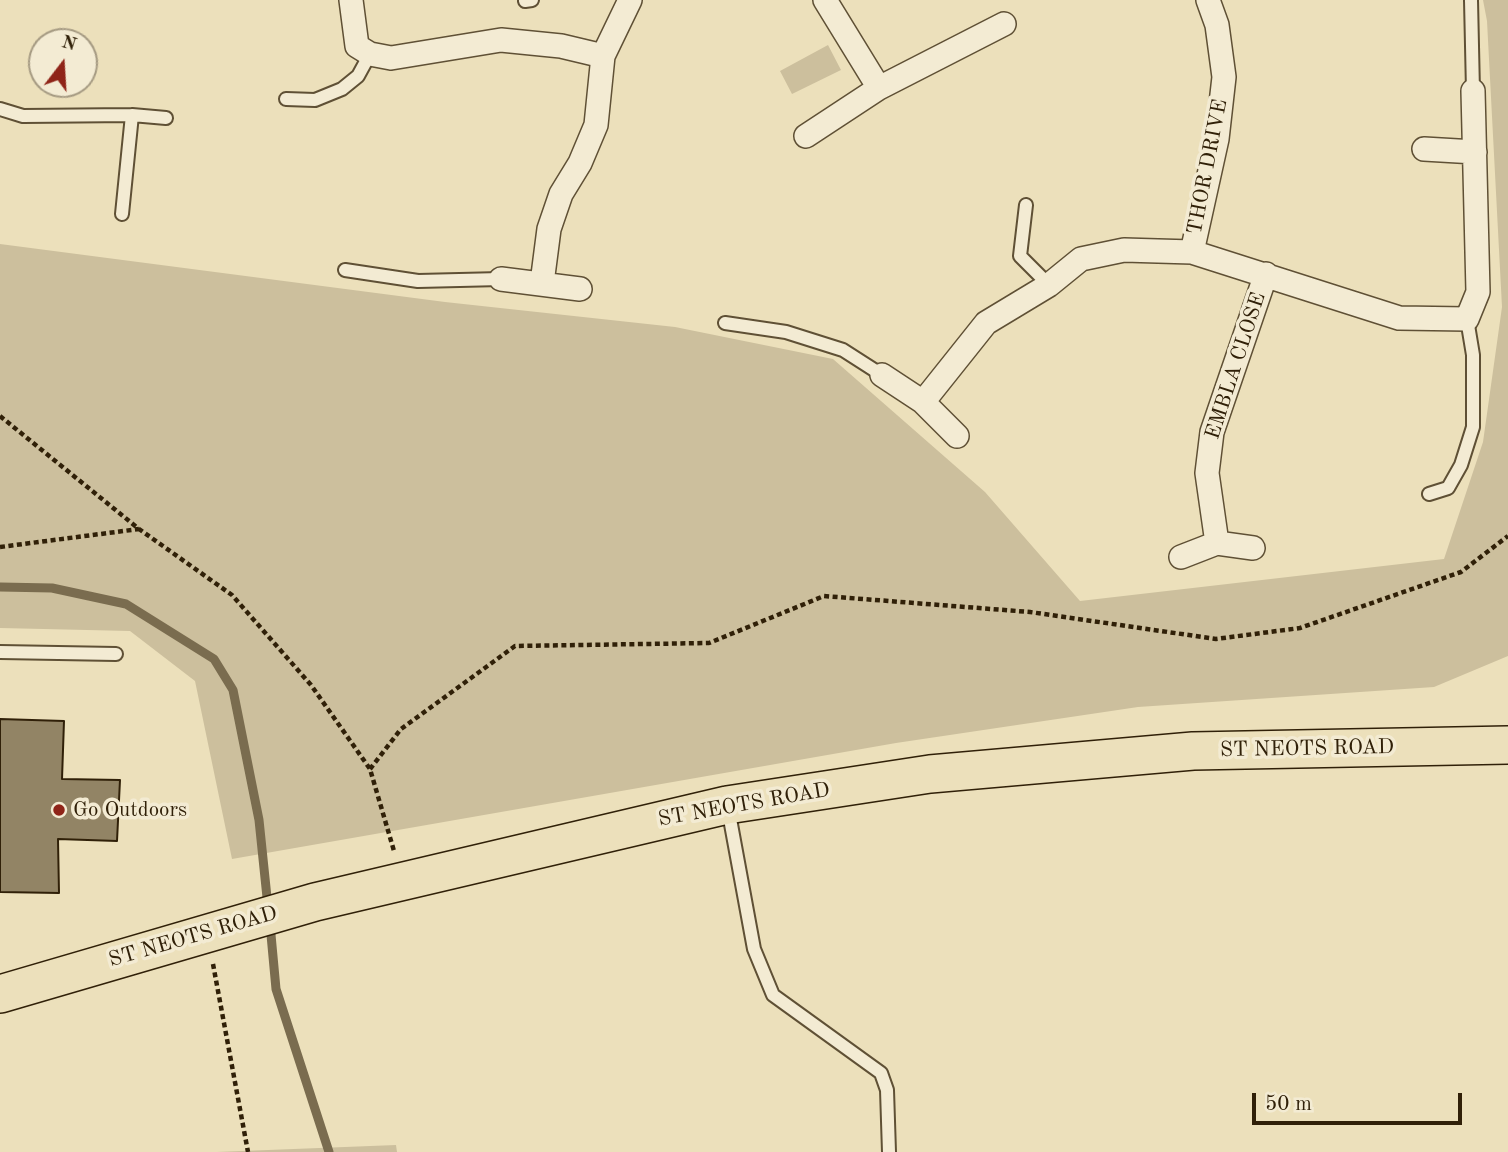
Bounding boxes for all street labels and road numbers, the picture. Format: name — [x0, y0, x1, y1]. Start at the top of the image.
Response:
street label: THOR DRIVE — [1183, 97, 1233, 237]
street label: EMBLA CLOSE — [1200, 289, 1272, 443]
street label: ST NEOTS ROAD — [1220, 735, 1394, 763]
street label: ST NEOTS ROAD — [656, 777, 832, 833]
street label: ST NEOTS ROAD — [106, 901, 280, 973]

